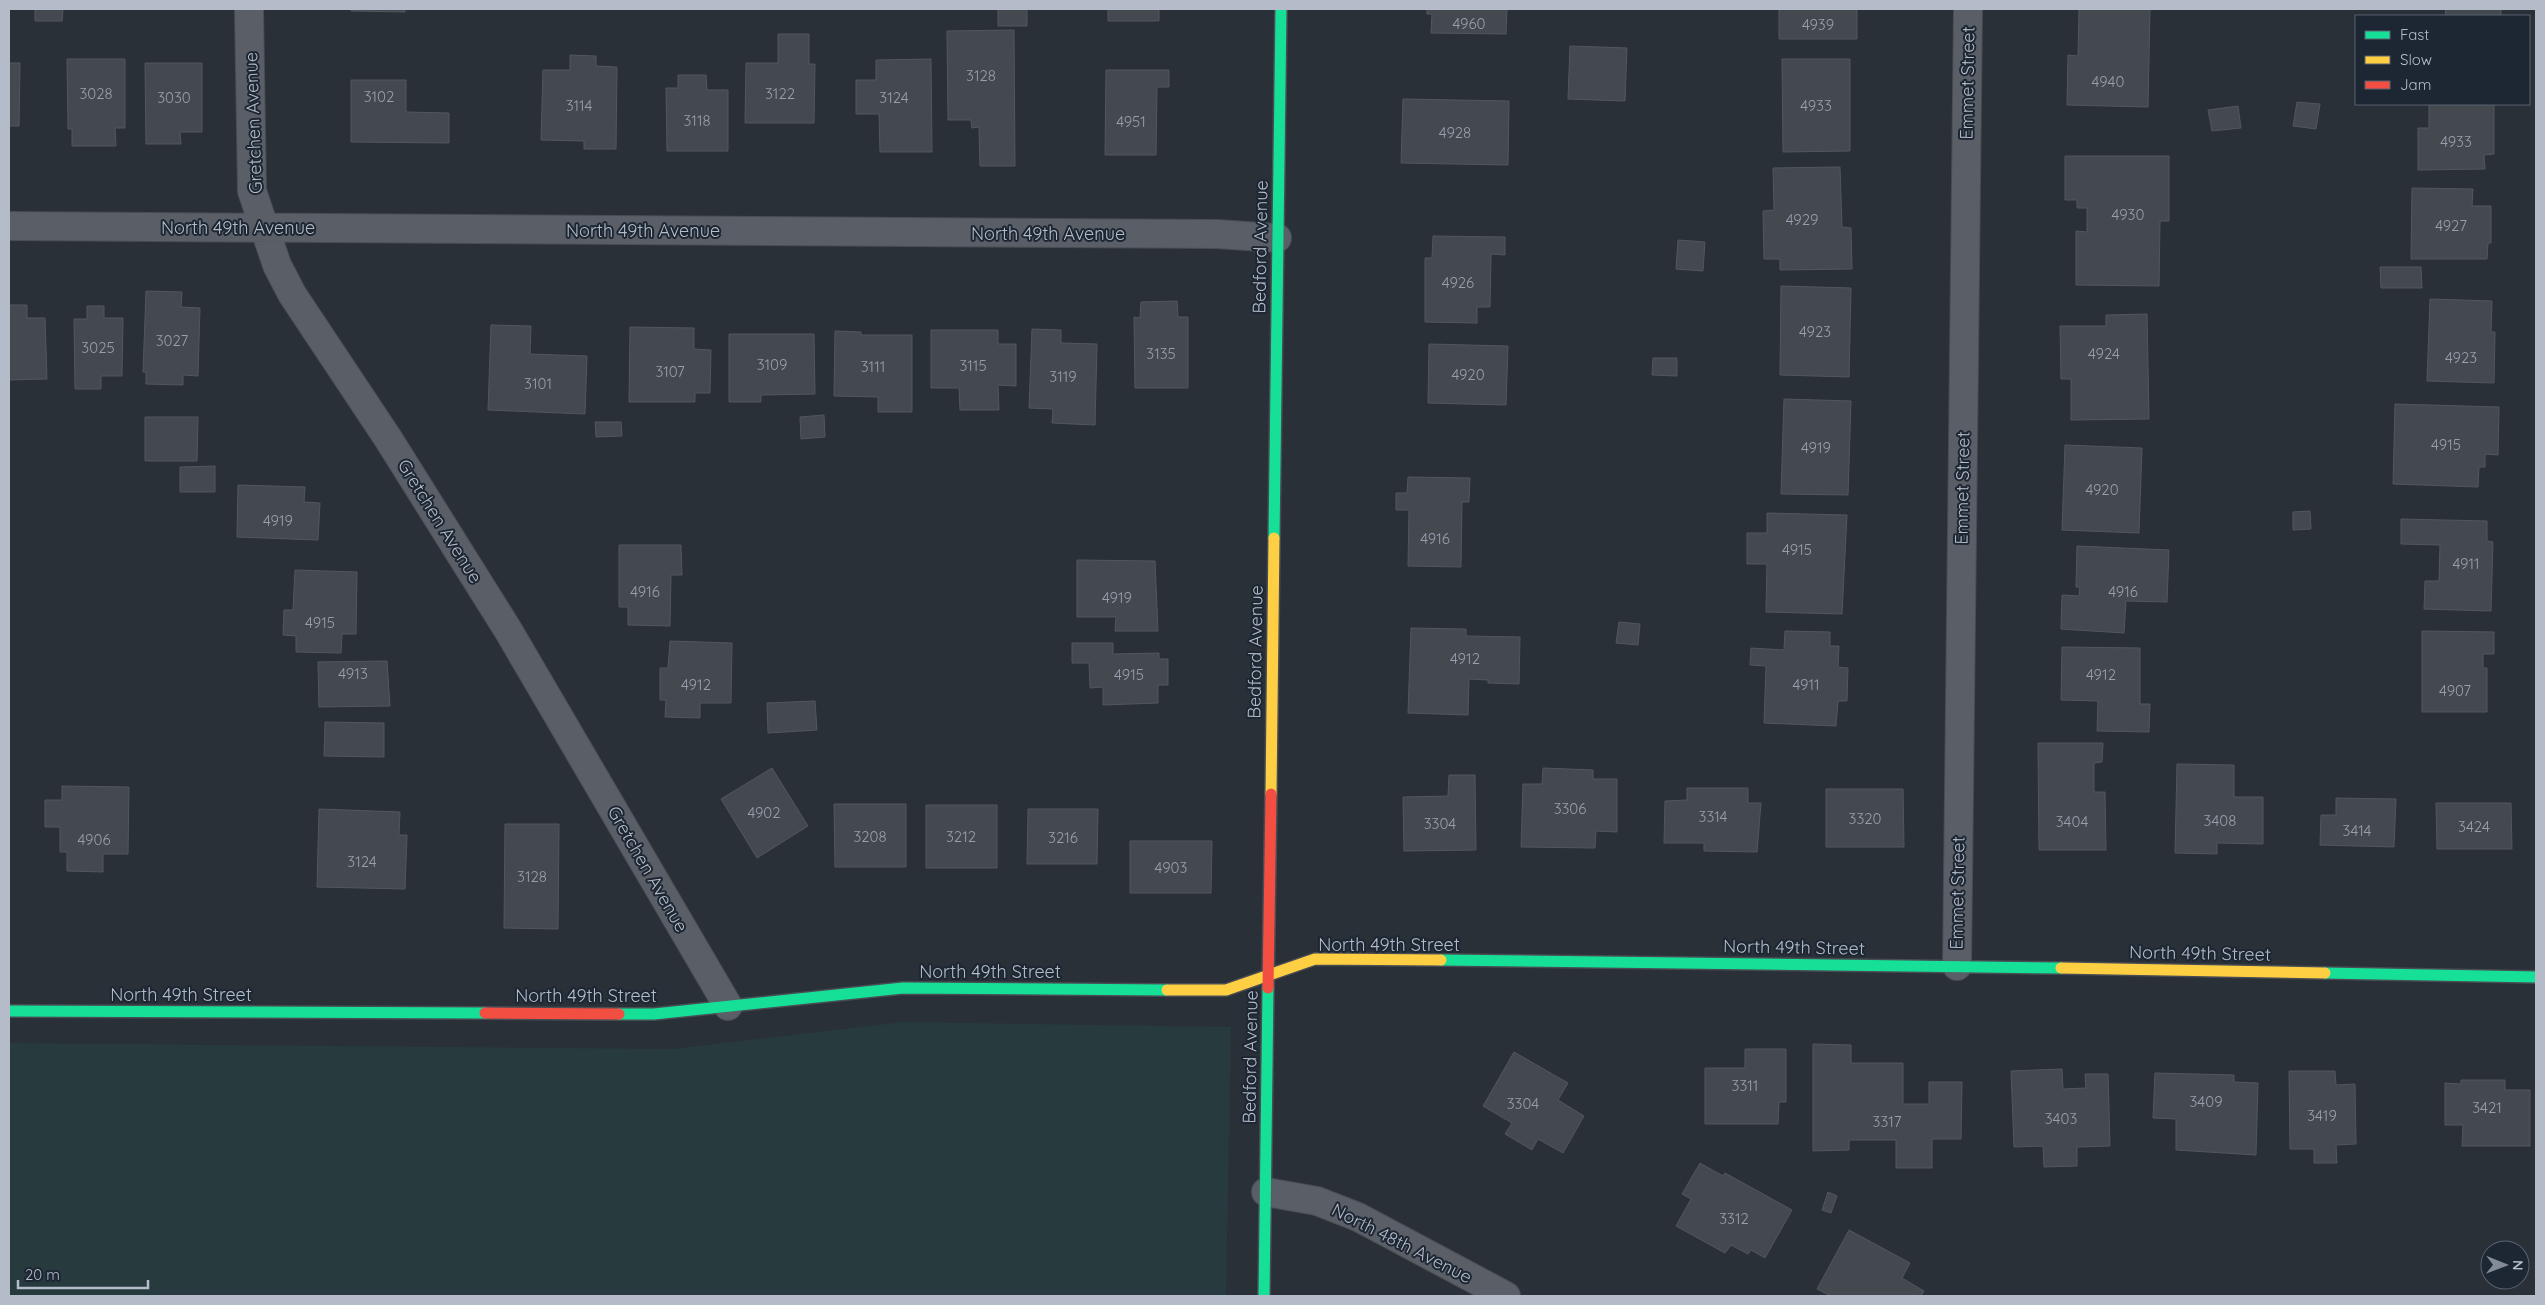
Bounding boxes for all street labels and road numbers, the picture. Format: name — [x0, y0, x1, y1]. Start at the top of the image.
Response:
street label: Emmet Street — [1955, 26, 1979, 140]
street label: Gretchen Avenue — [239, 52, 267, 194]
street label: Bedford Avenue — [1247, 180, 1273, 314]
street label: North 49th Avenue — [161, 216, 315, 239]
street label: North 49th Avenue — [566, 219, 720, 242]
street label: North 49th Avenue — [971, 222, 1125, 245]
street label: Emmet Street — [1950, 431, 1974, 545]
street label: Gretchen Avenue — [393, 455, 487, 587]
street label: Bedford Avenue — [1242, 585, 1268, 719]
street label: Gretchen Avenue — [603, 802, 693, 936]
street label: Emmet Street — [1945, 836, 1969, 950]
street label: North 49th Street — [1318, 933, 1460, 956]
street label: North 49th Street — [1723, 934, 1865, 960]
street label: North 49th Street — [2129, 940, 2271, 966]
street label: North 49th Street — [919, 960, 1061, 983]
street label: North 49th Street — [110, 983, 252, 1006]
street label: North 49th Street — [515, 984, 657, 1007]
street label: Bedford Avenue — [1237, 990, 1263, 1124]
street label: North 48th Avenue — [1328, 1198, 1476, 1288]

